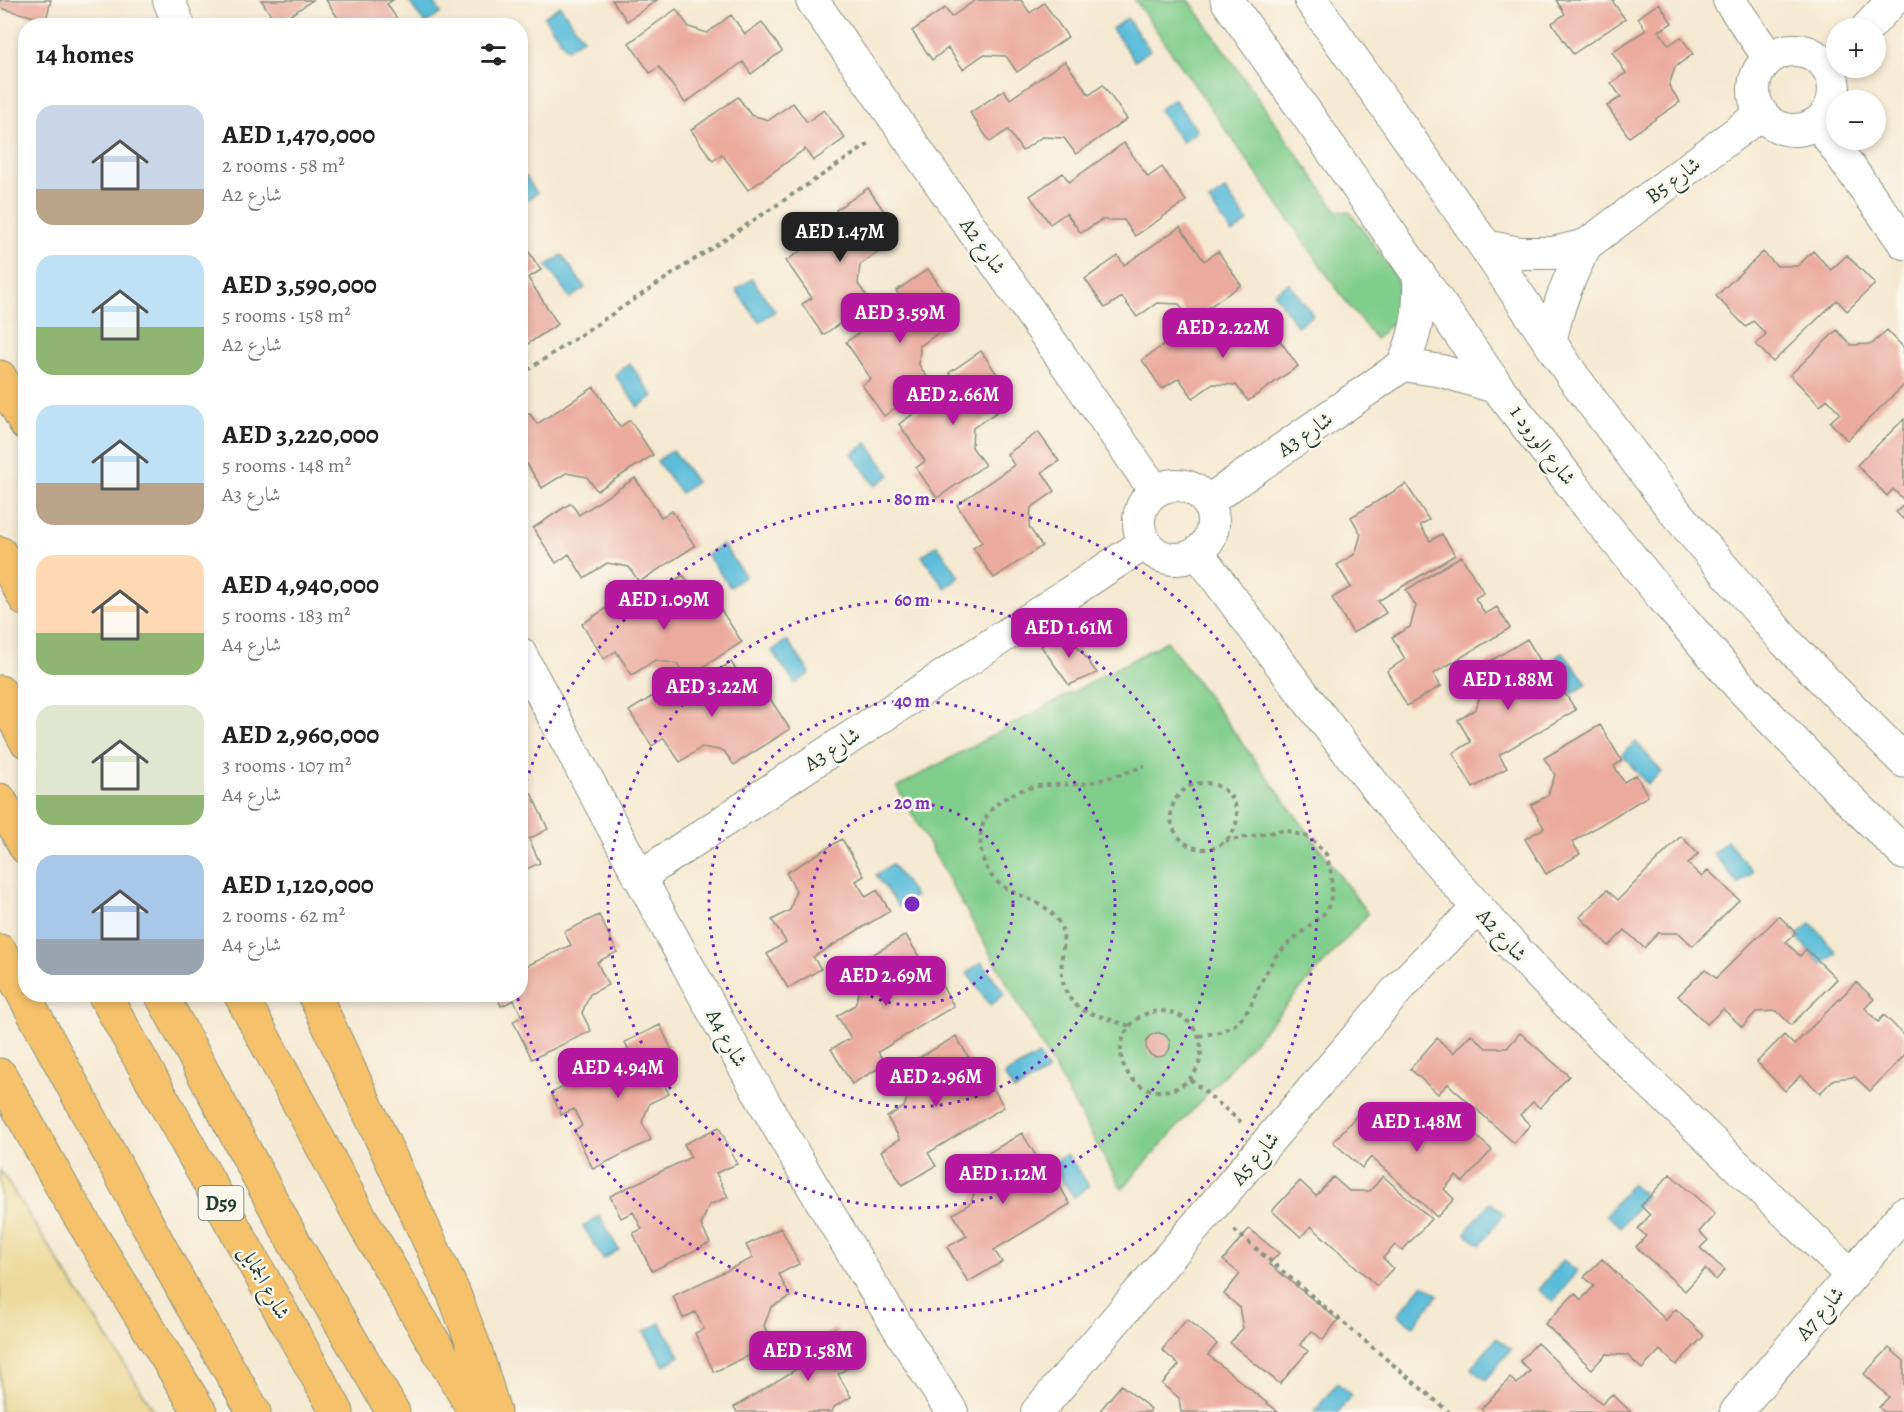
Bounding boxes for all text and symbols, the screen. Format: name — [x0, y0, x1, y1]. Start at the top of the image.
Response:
map controls — [1826, 18, 1886, 150]
button: + — [1826, 18, 1886, 78]
text: 14 homes — [36, 37, 134, 72]
icon: filters — [477, 38, 510, 71]
button: − — [1826, 90, 1886, 150]
text: AED 1,470,000 — [222, 117, 375, 152]
icon: home — [84, 129, 156, 201]
street label: B5 شارع — [1640, 150, 1709, 213]
text: 2 rooms · 58 m² — [222, 152, 345, 179]
text: A2 شارع — [222, 181, 282, 208]
street label: A2 شارع — [950, 211, 1012, 282]
pin: AED 1.47M — [771, 212, 909, 263]
text: AED 1.47M — [795, 218, 885, 245]
text: AED 3,590,000 — [222, 267, 377, 302]
icon: home — [84, 279, 156, 351]
pin: AED 3.59M — [831, 293, 969, 344]
text: AED 3.59M — [855, 299, 945, 326]
text: 5 rooms · 158 m² — [222, 302, 351, 329]
pin: AED 2.22M — [1154, 308, 1292, 359]
text: AED 2.22M — [1176, 314, 1270, 341]
text: A2 شارع — [222, 331, 282, 358]
pin: AED 2.66M — [884, 375, 1022, 426]
text: AED 2.66M — [907, 381, 999, 408]
street label: شارع الورود 1 — [1500, 399, 1582, 493]
street label: A3 شارع — [1271, 405, 1341, 467]
text: AED 3,220,000 — [222, 417, 379, 452]
icon: home — [84, 429, 156, 501]
text: 5 rooms · 148 m² — [222, 452, 351, 479]
text: A3 شارع — [222, 481, 281, 508]
text: 80 m — [894, 487, 930, 511]
text: AED 4,940,000 — [222, 567, 379, 602]
icon: home — [84, 579, 156, 651]
pin: AED 1.09M — [595, 580, 733, 631]
text: AED 1.09M — [619, 586, 709, 613]
text: 60 m — [894, 588, 930, 612]
text: 5 rooms · 183 m² — [222, 602, 351, 629]
pin: AED 1.61M — [1000, 608, 1138, 659]
text: AED 1.61M — [1025, 614, 1113, 641]
text: A4 شارع — [222, 631, 281, 658]
pin: AED 1.88M — [1439, 660, 1577, 711]
text: AED 1.88M — [1463, 666, 1553, 693]
pin: AED 3.22M — [643, 667, 781, 718]
text: AED 3.22M — [666, 673, 758, 700]
text: 40 m — [894, 689, 930, 713]
text: AED 2,960,000 — [222, 717, 379, 752]
street label: A3 شارع — [798, 720, 868, 781]
icon: home — [84, 729, 156, 801]
text: 3 rooms · 107 m² — [222, 752, 351, 779]
text: A4 شارع — [222, 781, 281, 808]
text: 20 m — [894, 791, 930, 815]
text: AED 1,120,000 — [222, 867, 374, 902]
icon: home — [84, 879, 156, 951]
centre of rings — [902, 894, 922, 914]
text: 2 rooms · 62 m² — [222, 902, 345, 929]
street label: A2 شارع — [1467, 902, 1533, 970]
text: A4 شارع — [222, 931, 281, 958]
pin: AED 2.69M — [817, 956, 955, 1007]
text: AED 2.69M — [840, 962, 932, 989]
street label: A4 شارع — [696, 1003, 754, 1074]
pin: AED 4.94M — [549, 1048, 687, 1099]
text: AED 4.94M — [572, 1054, 664, 1081]
pin: AED 2.96M — [867, 1057, 1005, 1108]
text: AED 2.96M — [890, 1063, 982, 1090]
pin: AED 1.48M — [1348, 1102, 1486, 1153]
text: AED 1.48M — [1372, 1108, 1462, 1135]
street label: A5 شارع — [1224, 1125, 1289, 1194]
pin: AED 1.12M — [934, 1154, 1072, 1205]
text: AED 1.12M — [959, 1160, 1047, 1187]
road number: D59 — [198, 1186, 244, 1220]
street label: شارع الجمايل — [230, 1240, 297, 1326]
street label: A7 شارع — [1789, 1280, 1854, 1349]
pin: AED 1.58M — [739, 1331, 877, 1382]
text: AED 1.58M — [763, 1337, 853, 1364]

